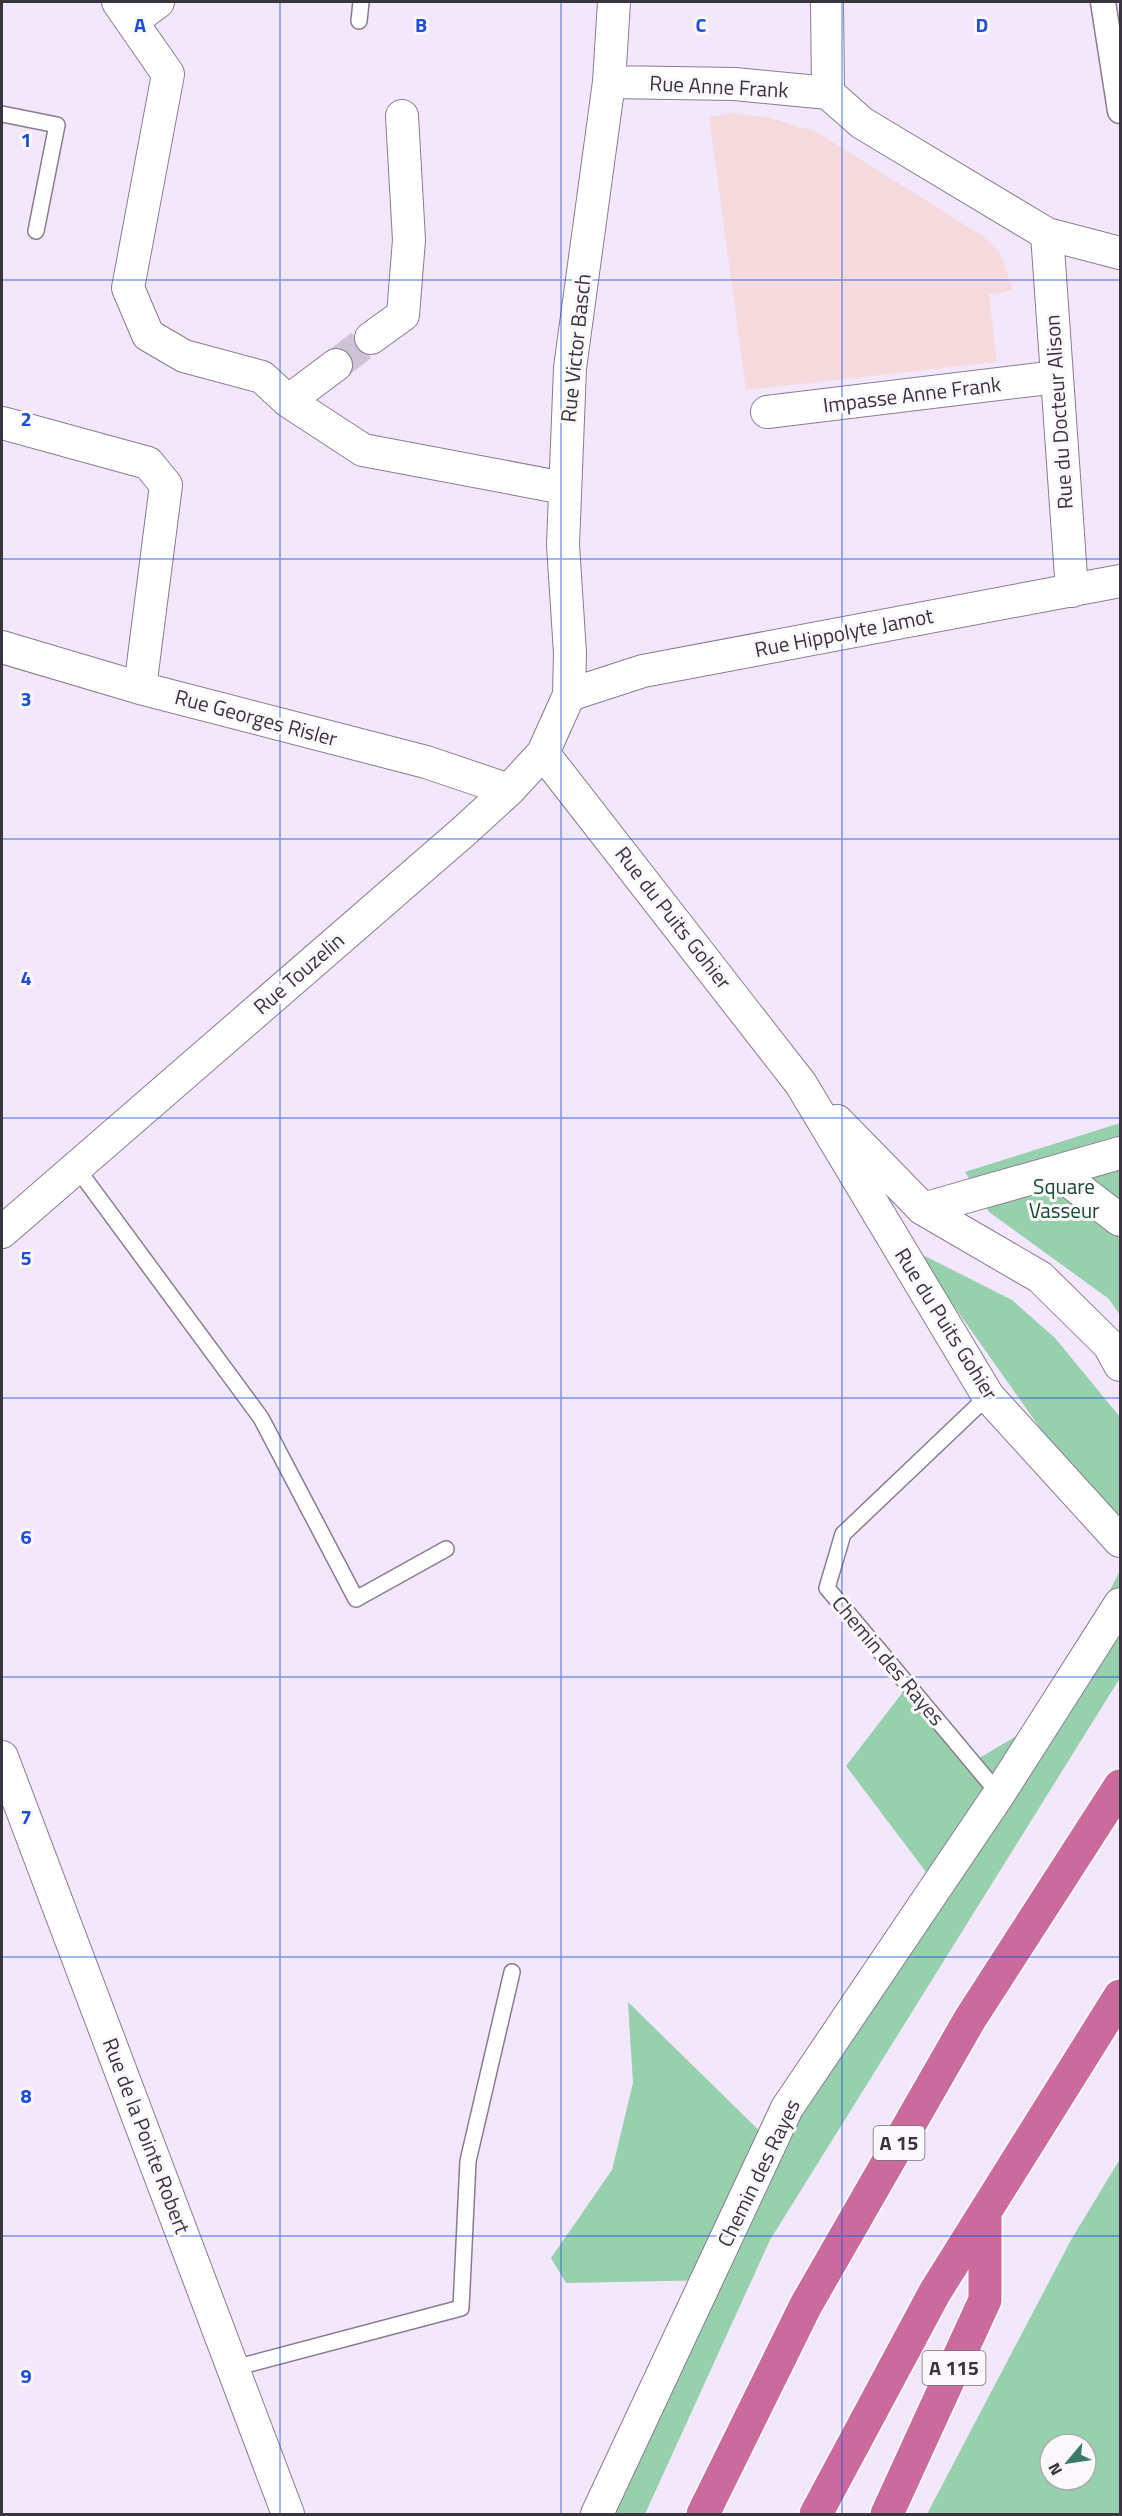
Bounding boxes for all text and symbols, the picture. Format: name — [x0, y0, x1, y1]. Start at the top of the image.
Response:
text: A — [134, 9, 146, 40]
text: B — [415, 9, 427, 40]
text: C — [696, 9, 707, 40]
text: D — [976, 9, 988, 40]
street label: Rue Anne Frank — [649, 66, 789, 106]
text: 1 — [20, 124, 32, 155]
street label: Rue Victor Basch — [551, 272, 599, 424]
street label: Rue du Docteur Alison — [1035, 314, 1081, 510]
street label: Impasse Anne Frank — [821, 367, 1003, 421]
text: 2 — [20, 403, 32, 434]
street label: Rue Hippolyte Jamot — [752, 599, 936, 665]
street label: Rue Georges Risler — [172, 680, 341, 754]
text: 3 — [20, 683, 32, 714]
street label: Rue du Puits Gohier — [608, 839, 740, 996]
street label: Rue Touzelin — [246, 925, 351, 1022]
text: 4 — [20, 962, 32, 993]
park label: Square Vasseur — [1029, 1170, 1099, 1226]
street label: Rue du Puits Gohier — [887, 1241, 1006, 1406]
text: 5 — [20, 1242, 32, 1273]
text: 6 — [20, 1521, 32, 1552]
street label: Chemin des Rayes — [825, 1588, 953, 1732]
text: 7 — [20, 1801, 32, 1832]
street label: Rue de la Pointe Robert — [95, 2033, 199, 2239]
text: 8 — [20, 2080, 32, 2111]
street label: Chemin des Rayes — [708, 2093, 808, 2252]
road number: A 15 — [874, 2126, 924, 2160]
road number: A 115 — [922, 2351, 986, 2385]
text: 9 — [20, 2360, 32, 2391]
north arrow — [1038, 2432, 1098, 2492]
text: N — [1042, 2459, 1068, 2480]

